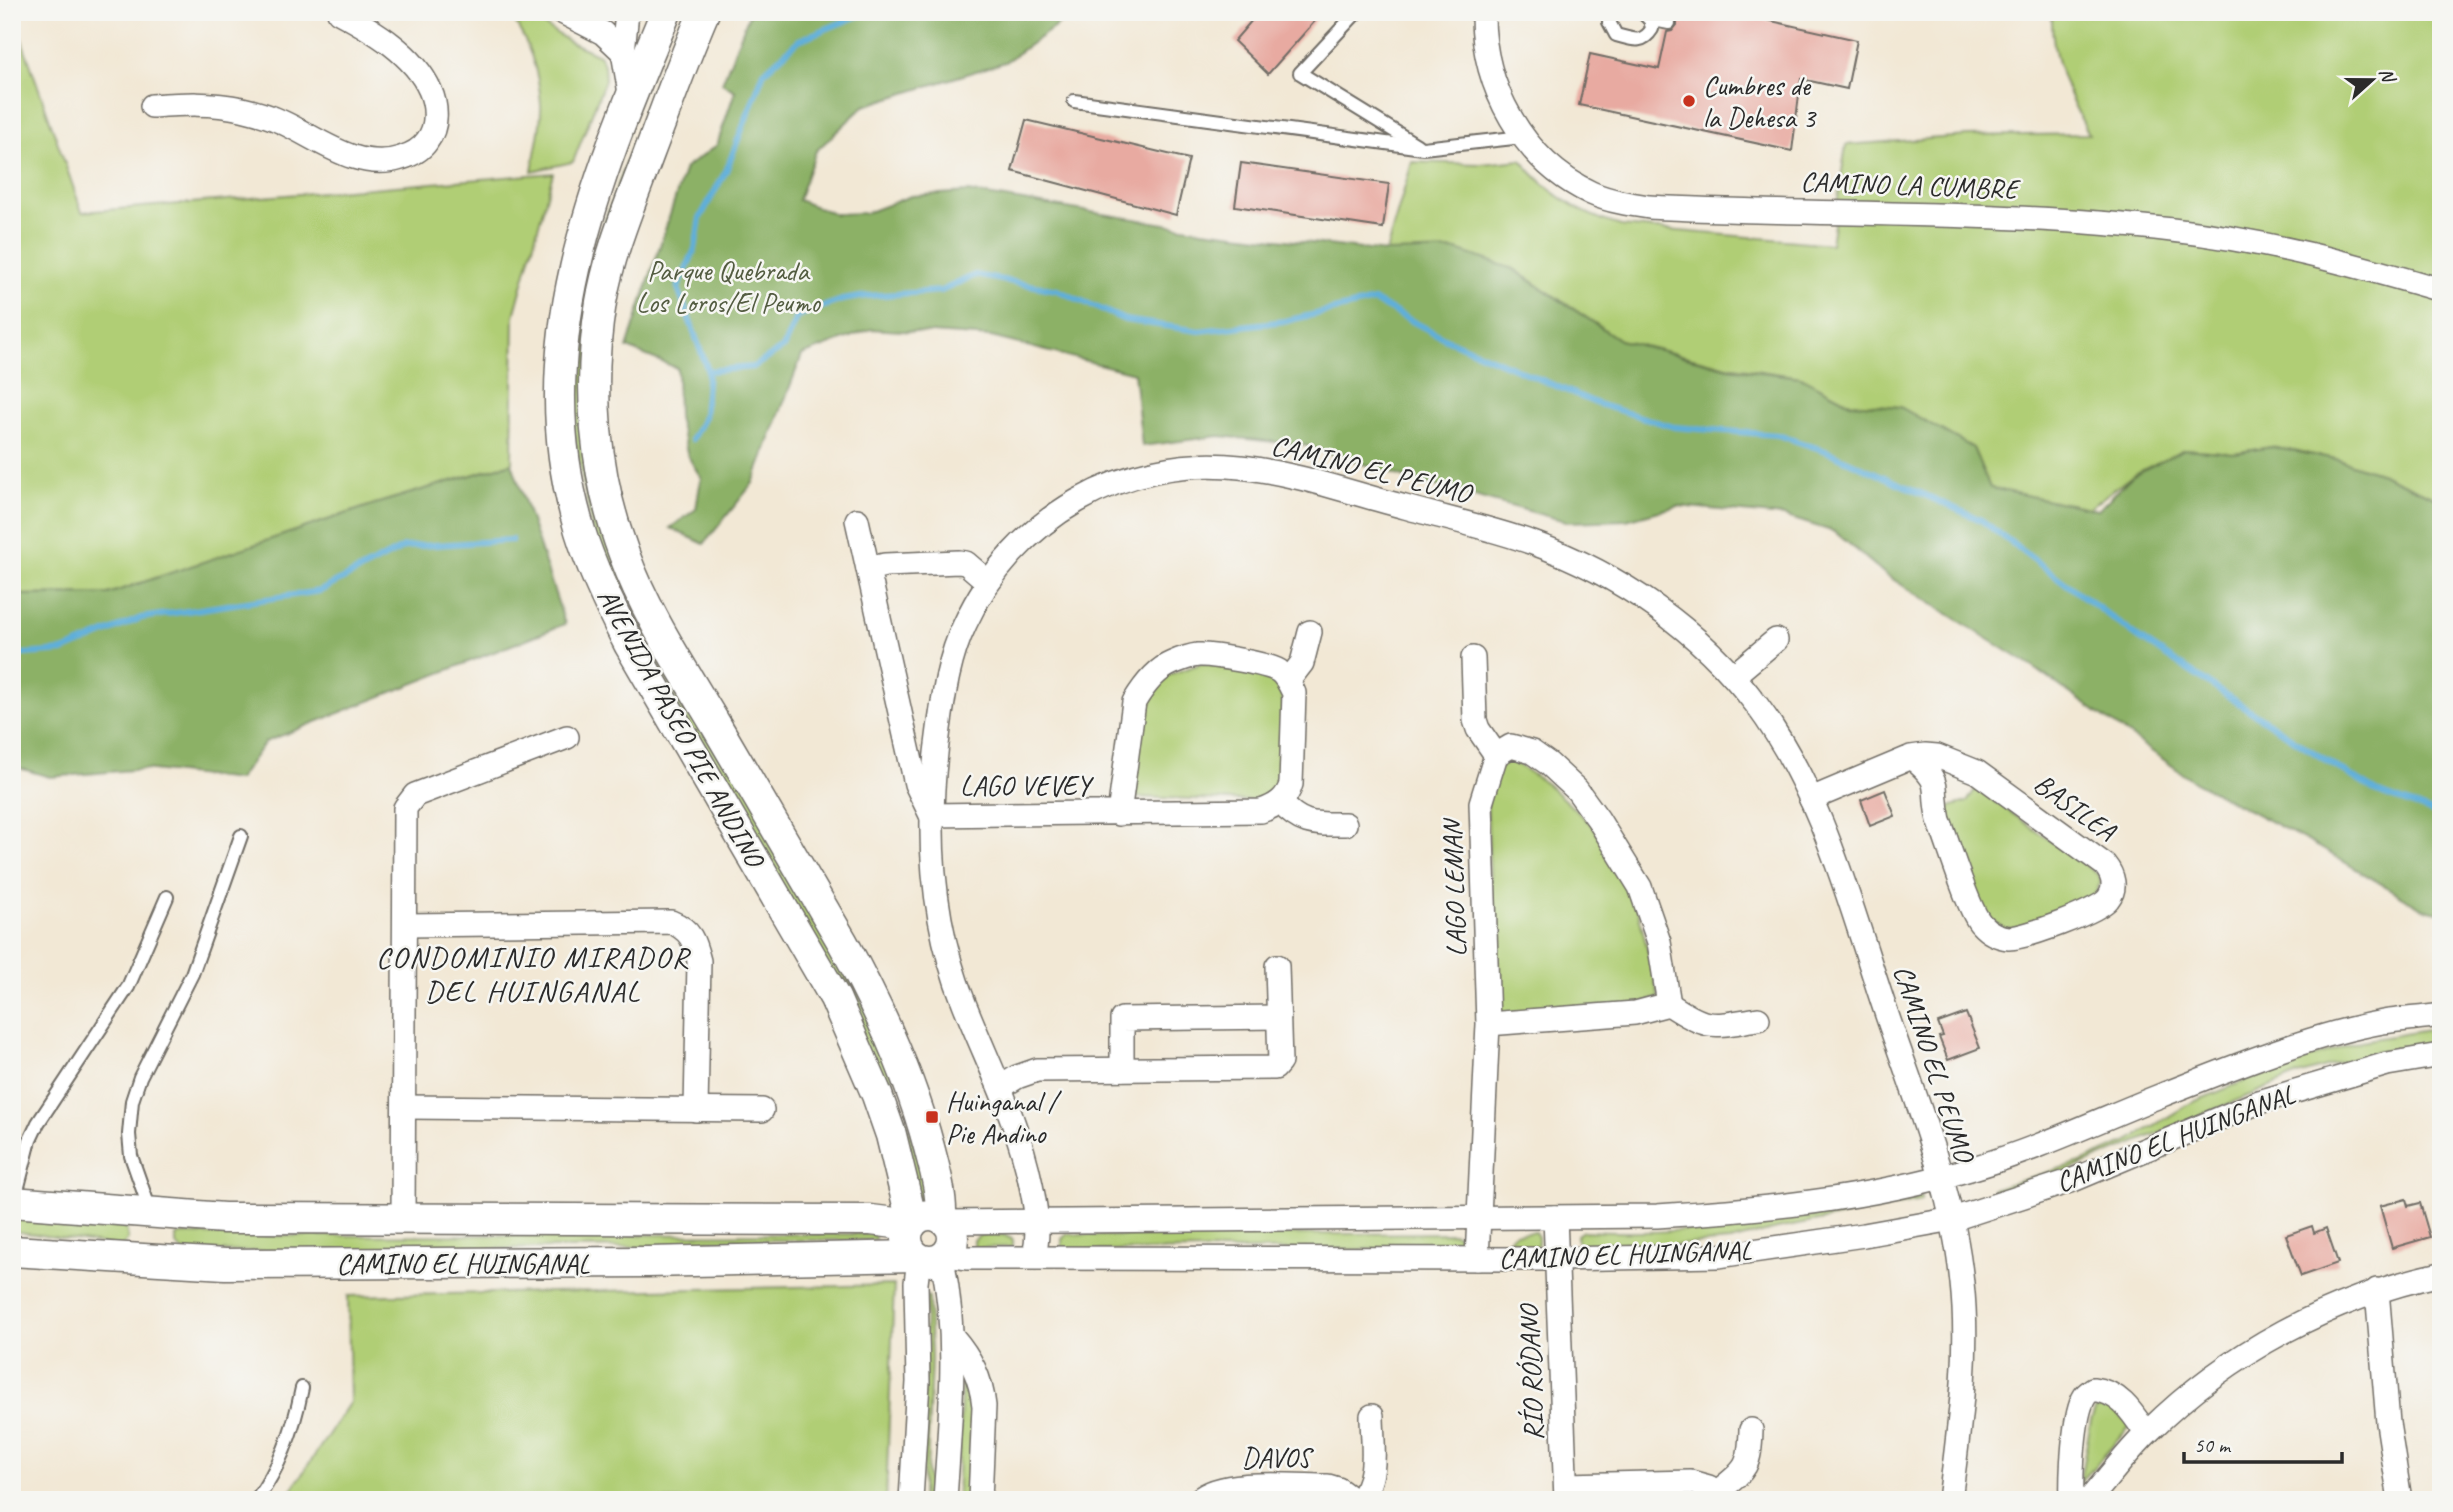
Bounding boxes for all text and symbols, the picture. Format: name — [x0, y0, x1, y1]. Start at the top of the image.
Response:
north arrow — [2338, 46, 2408, 116]
text: N — [2374, 64, 2401, 87]
place label: Cumbres de la Dehesa 3 — [1703, 68, 1817, 135]
marker: Cumbres de la Dehesa 3 — [1681, 93, 1697, 109]
street label: CAMINO LA CUMBRE — [1800, 164, 2022, 206]
park label: Parque Quebrada Los Loros/El Peumo — [636, 253, 822, 320]
street label: CAMINO EL PEUMO — [1268, 427, 1477, 511]
street label: AVENIDA PASEO PIE ANDINO — [590, 582, 774, 875]
street label: BASILEA — [2027, 766, 2124, 849]
street label: LAGO VEVEY — [960, 768, 1094, 803]
street label: LAGO LEMAN — [1434, 816, 1474, 958]
district label: CONDOMINIO MIRADOR DEL HUINGANAL — [376, 938, 692, 1010]
street label: CAMINO EL PEUMO — [1886, 961, 1983, 1168]
street label: CAMINO EL HUINGANAL — [2051, 1076, 2300, 1200]
place label: Huinganal / Pie Andino — [946, 1084, 1063, 1151]
marker: Huinganal / Pie Andino — [924, 1109, 940, 1125]
street label: CAMINO EL HUINGANAL — [1498, 1232, 1753, 1276]
street label: CAMINO EL HUINGANAL — [337, 1246, 590, 1281]
street label: RÍO RÓDANO — [1511, 1302, 1551, 1441]
scale bar — [2184, 1421, 2341, 1465]
text: 50 m — [2194, 1432, 2232, 1458]
street label: DAVOS — [1242, 1440, 1315, 1475]

